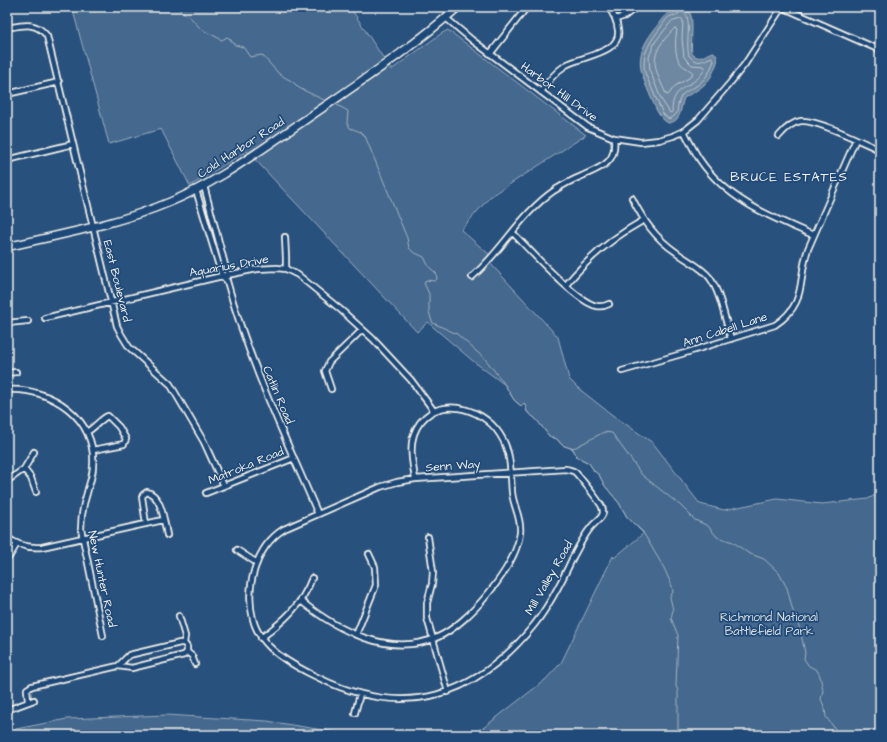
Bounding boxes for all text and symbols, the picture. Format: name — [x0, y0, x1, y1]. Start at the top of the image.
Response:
street label: Harbor Hill Drive — [517, 58, 601, 126]
street label: Cold Harbor Road — [194, 113, 288, 183]
district label: BRUCE ESTATES — [730, 168, 848, 186]
street label: East Boulevard — [99, 238, 135, 324]
street label: Aquarius Drive — [188, 251, 271, 281]
street label: Ann Cabell Lane — [681, 308, 770, 352]
street label: Catlin Road — [258, 363, 298, 427]
street label: Matroka Road — [206, 443, 286, 489]
street label: Senn Way — [425, 456, 482, 477]
street label: New Hunter Road — [83, 529, 121, 629]
street label: Mill Valley Road — [521, 538, 578, 619]
park label: Richmond National Battlefield Park — [720, 609, 818, 640]

